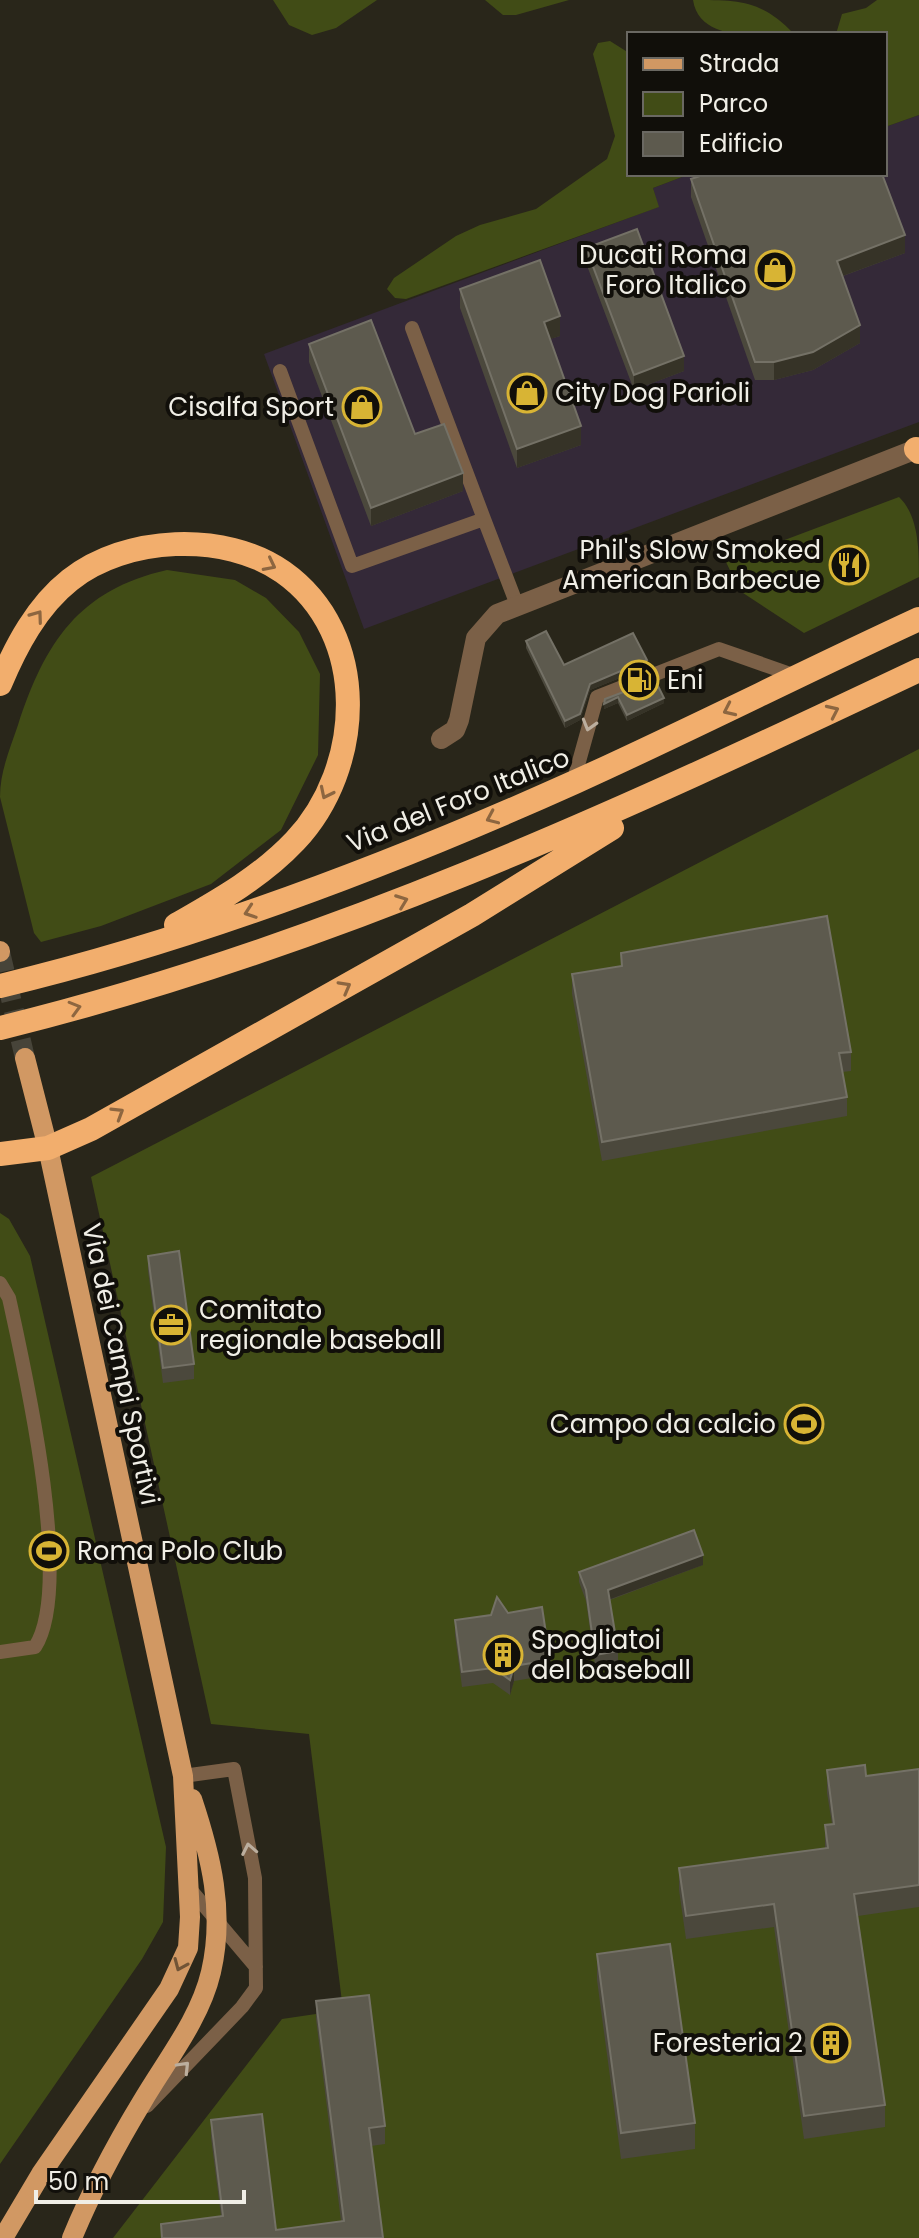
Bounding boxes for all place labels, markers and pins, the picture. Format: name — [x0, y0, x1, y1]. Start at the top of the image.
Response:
place label: Ducati Roma Foro Italico — [579, 237, 747, 303]
shop icon: Ducati Roma Foro Italico — [754, 249, 796, 291]
shop icon: City Dog Parioli — [506, 372, 548, 414]
place label: City Dog Parioli — [555, 375, 750, 411]
shop icon: Cisalfa Sport — [341, 386, 383, 428]
place label: Cisalfa Sport — [168, 389, 334, 425]
place label: Phil's Slow Smoked American Barbecue — [562, 532, 821, 598]
restaurant icon: Phil's Slow Smoked American Barbecue — [828, 544, 870, 586]
fuel station icon: Eni — [618, 659, 660, 701]
place label: Eni — [667, 662, 703, 698]
place label: Comitato regionale baseball — [199, 1292, 442, 1358]
office icon: Comitato regionale baseball — [150, 1304, 192, 1346]
sports icon: Campo da calcio — [783, 1403, 825, 1445]
place label: Campo da calcio — [550, 1406, 776, 1442]
sports icon: Roma Polo Club — [28, 1530, 70, 1572]
place label: Roma Polo Club — [77, 1533, 283, 1569]
place label: Spogliatoi del baseball — [531, 1622, 691, 1688]
building icon: Spogliatoi del baseball — [482, 1634, 524, 1676]
building icon: Foresteria 2 — [810, 2022, 852, 2064]
place label: Foresteria 2 — [653, 2025, 803, 2061]

